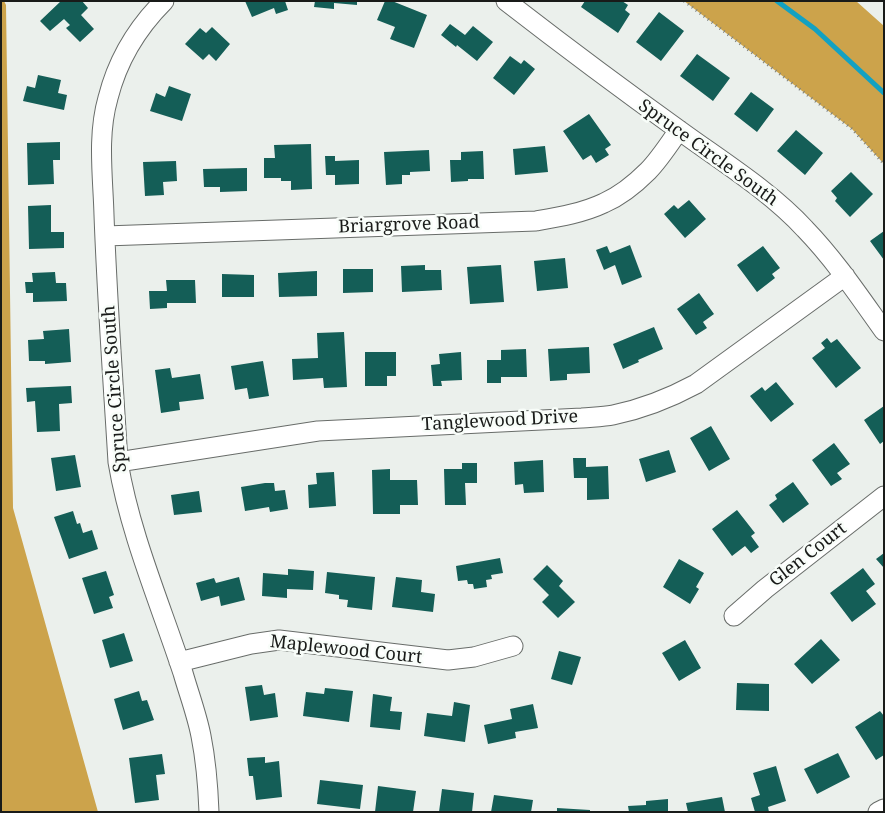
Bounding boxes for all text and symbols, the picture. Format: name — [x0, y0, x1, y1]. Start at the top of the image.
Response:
street label: Spruce Circle South — [634, 95, 782, 211]
street label: Briargrove Road — [338, 212, 480, 238]
street label: Spruce Circle South — [98, 305, 132, 473]
street label: Tanglewood Drive — [421, 406, 579, 436]
street label: Glen Court — [765, 518, 851, 592]
street label: Maplewood Court — [269, 631, 423, 669]

